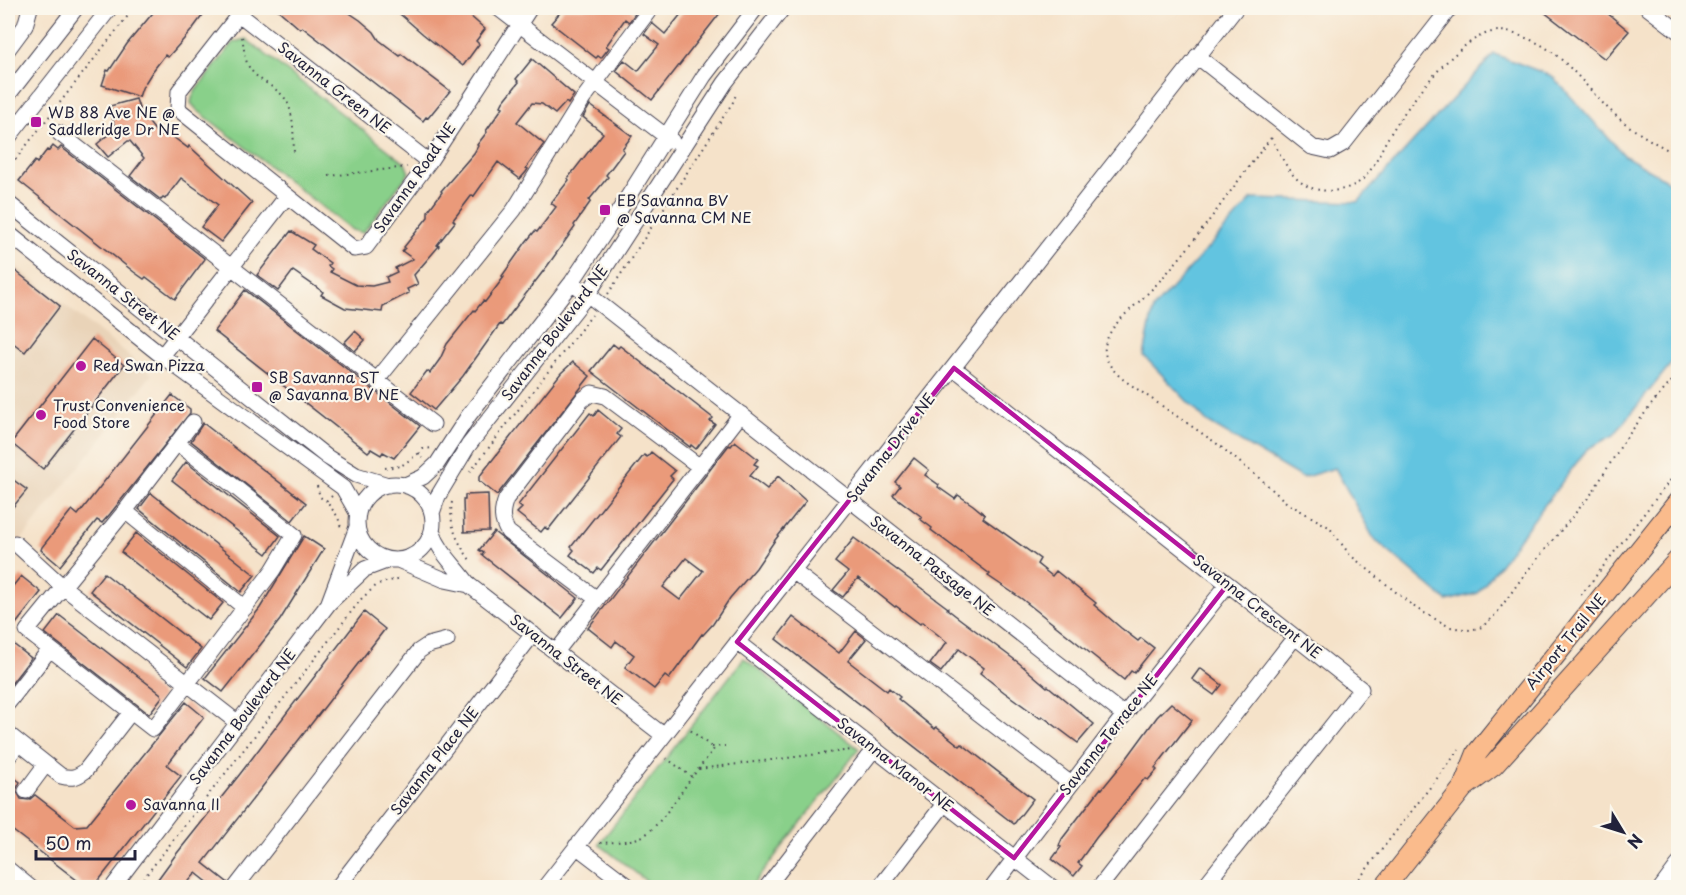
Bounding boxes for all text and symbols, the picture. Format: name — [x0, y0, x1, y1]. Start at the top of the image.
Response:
street label: Savanna Green NE — [273, 35, 396, 138]
place label: WB 88 Ave NE @ Saddleridge Dr NE — [48, 100, 180, 140]
marker: WB 88 Ave NE @ Saddleridge Dr NE — [29, 115, 43, 129]
street label: Savanna Road NE — [367, 117, 461, 237]
place label: EB Savanna BV @ Savanna CM NE — [617, 188, 752, 228]
marker: EB Savanna BV @ Savanna CM NE — [598, 203, 612, 217]
street label: Savanna Street NE — [63, 243, 185, 345]
street label: Savanna Boulevard NE — [495, 259, 613, 405]
place label: Red Swan Pizza — [93, 353, 205, 376]
marker: Red Swan Pizza — [74, 359, 88, 373]
place label: SB Savanna ST @ Savanna BV NE — [269, 365, 399, 405]
marker: SB Savanna ST @ Savanna BV NE — [250, 380, 264, 394]
street label: Savanna Drive NE — [840, 388, 940, 507]
place label: Trust Convenience Food Store — [53, 393, 185, 433]
marker: Trust Convenience Food Store — [34, 408, 48, 422]
street label: Savanna Passage NE — [866, 509, 1000, 621]
street label: Savanna Crescent NE — [1189, 548, 1327, 663]
street label: Airport Trail NE — [1519, 588, 1611, 694]
street label: Savanna Street NE — [506, 608, 628, 710]
street label: Savanna Boulevard NE — [183, 643, 301, 789]
street label: Savanna Terrace NE — [1053, 669, 1163, 800]
street label: Savanna Place NE — [384, 701, 484, 819]
street label: Savanna Manor NE — [833, 711, 959, 817]
place label: Savanna II — [143, 792, 220, 815]
marker: Savanna II — [124, 798, 138, 812]
north arrow — [1593, 802, 1653, 862]
scale bar — [36, 823, 135, 861]
text: 50 m — [45, 829, 92, 856]
text: N — [1622, 829, 1649, 854]

